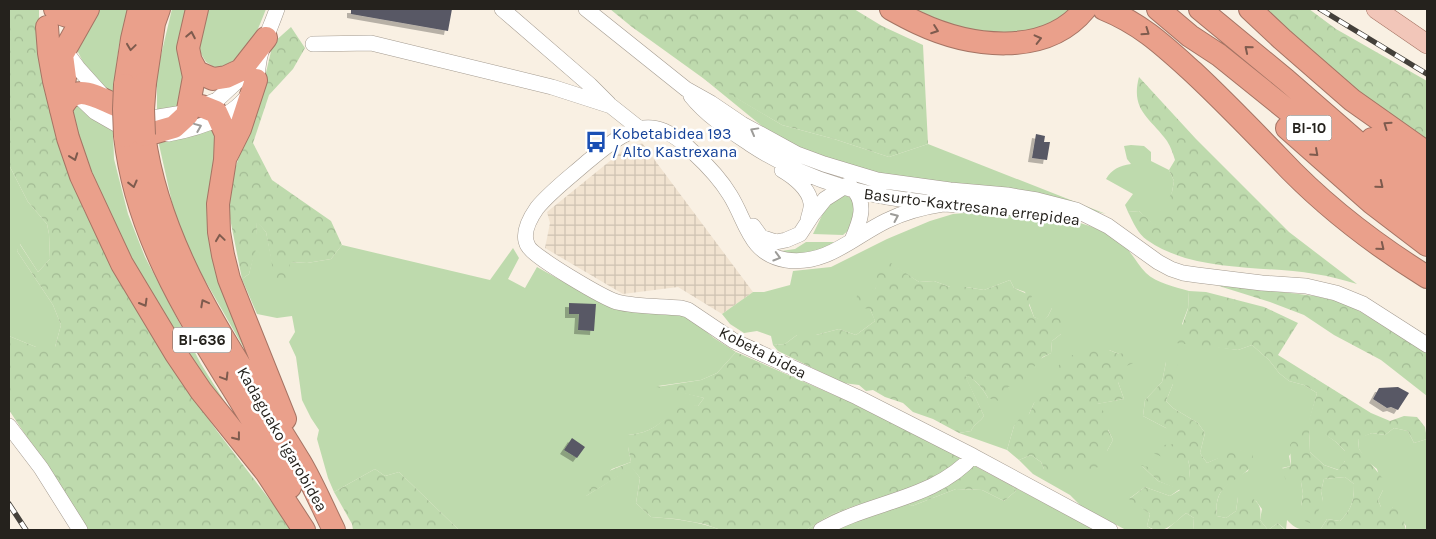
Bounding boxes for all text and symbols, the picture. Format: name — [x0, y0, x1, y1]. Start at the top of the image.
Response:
one-way arrow — [930, 24, 939, 34]
one-way arrow — [1140, 26, 1150, 35]
one-way arrow — [185, 30, 195, 39]
one-way arrow — [1033, 34, 1042, 45]
one-way arrow — [126, 43, 136, 51]
one-way arrow — [1245, 46, 1254, 55]
road number: BI-10 — [1286, 116, 1332, 140]
one-way arrow — [1383, 122, 1393, 131]
one-way arrow — [193, 123, 202, 133]
place label: Kobetabidea 193 / Alto Kastrexana — [612, 124, 737, 161]
one-way arrow — [750, 128, 759, 138]
bus stop icon: Kobetabidea 193 / Alto Kastrexana — [583, 129, 609, 155]
one-way arrow — [1309, 147, 1318, 156]
one-way arrow — [68, 152, 78, 160]
one-way arrow — [127, 179, 138, 188]
one-way arrow — [1374, 180, 1383, 188]
street label: Basurto-Kaxtresana errepidea — [863, 184, 1081, 229]
one-way arrow — [890, 212, 899, 223]
one-way arrow — [216, 234, 226, 243]
one-way arrow — [1376, 241, 1385, 250]
one-way arrow — [773, 252, 781, 262]
one-way arrow — [138, 297, 148, 306]
one-way arrow — [200, 300, 210, 309]
street label: Kobeta bidea — [716, 322, 810, 383]
road number: BI-636 — [173, 328, 231, 352]
street label: Kadaguako igarobidea — [233, 364, 332, 515]
one-way arrow — [219, 372, 229, 381]
one-way arrow — [231, 431, 240, 440]

